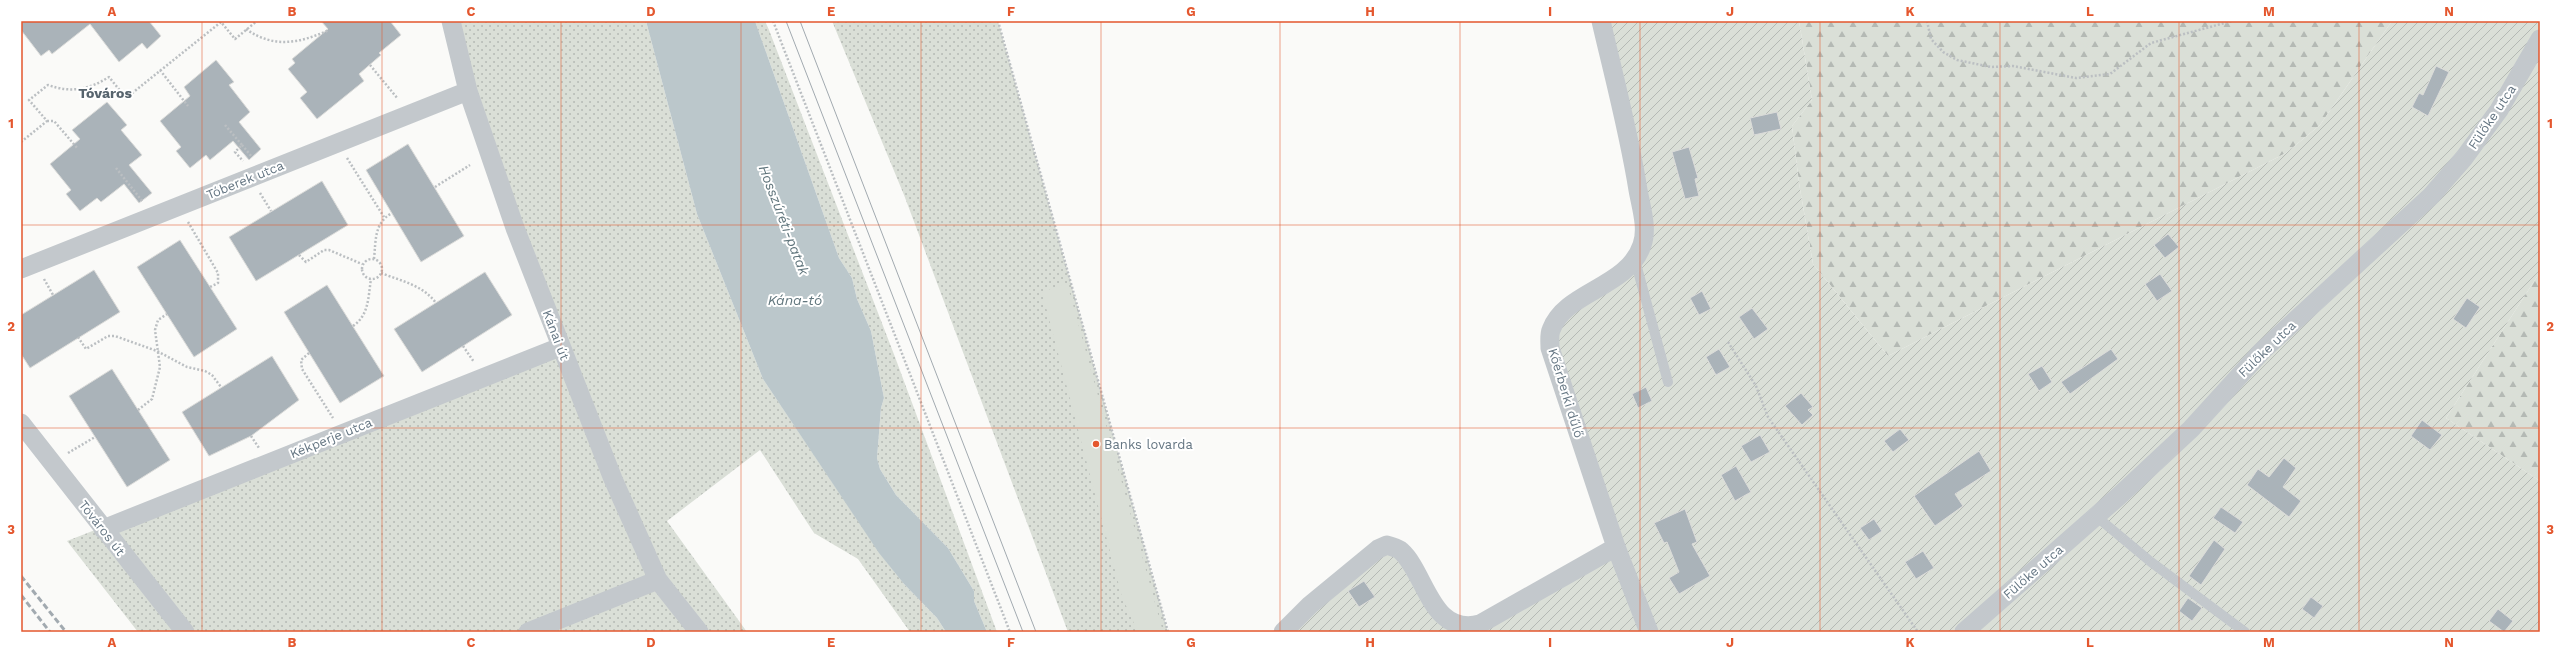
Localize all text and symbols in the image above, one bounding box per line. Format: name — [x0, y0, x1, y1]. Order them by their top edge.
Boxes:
text: A — [108, 4, 117, 19]
text: B — [288, 4, 297, 19]
text: C — [467, 4, 476, 19]
text: D — [646, 4, 656, 19]
text: E — [827, 4, 835, 19]
text: F — [1007, 4, 1015, 19]
text: G — [1186, 4, 1196, 19]
text: H — [1365, 4, 1375, 19]
text: I — [1548, 4, 1552, 19]
text: J — [1726, 4, 1734, 19]
text: K — [1905, 4, 1915, 19]
text: L — [2086, 4, 2094, 19]
text: M — [2263, 4, 2275, 19]
text: N — [2444, 4, 2454, 19]
street label: Fülőke utca — [2465, 81, 2519, 152]
district label: Tóváros — [78, 85, 132, 101]
text: 1 — [8, 116, 14, 131]
text: 1 — [2547, 116, 2553, 131]
street label: Tóberek utca — [204, 157, 286, 202]
water label: Hosszúréti-patak — [756, 163, 812, 278]
water label: Kána-tó — [768, 292, 822, 308]
street label: Kánai út — [540, 308, 573, 363]
street label: Fülőke utca — [2235, 317, 2299, 380]
text: 2 — [7, 319, 15, 334]
text: 2 — [2546, 319, 2554, 334]
street label: Kőérberki dűlő — [1545, 346, 1587, 440]
street label: Kékperje utca — [288, 414, 375, 461]
place label: Banks lovarda — [1104, 437, 1193, 452]
marker: Banks lovarda — [1091, 439, 1101, 449]
street label: Tóváros út — [76, 497, 129, 559]
text: 3 — [7, 522, 15, 537]
text: 3 — [2546, 522, 2554, 537]
street label: Fülőke utca — [2000, 542, 2066, 602]
text: A — [108, 635, 117, 650]
text: B — [288, 635, 297, 650]
text: C — [467, 635, 476, 650]
text: D — [646, 635, 656, 650]
text: E — [827, 635, 835, 650]
text: F — [1007, 635, 1015, 650]
text: G — [1186, 635, 1196, 650]
text: H — [1365, 635, 1375, 650]
text: I — [1548, 635, 1552, 650]
text: J — [1726, 635, 1734, 650]
text: K — [1905, 635, 1915, 650]
text: L — [2086, 635, 2094, 650]
text: M — [2263, 635, 2275, 650]
text: N — [2444, 635, 2454, 650]

